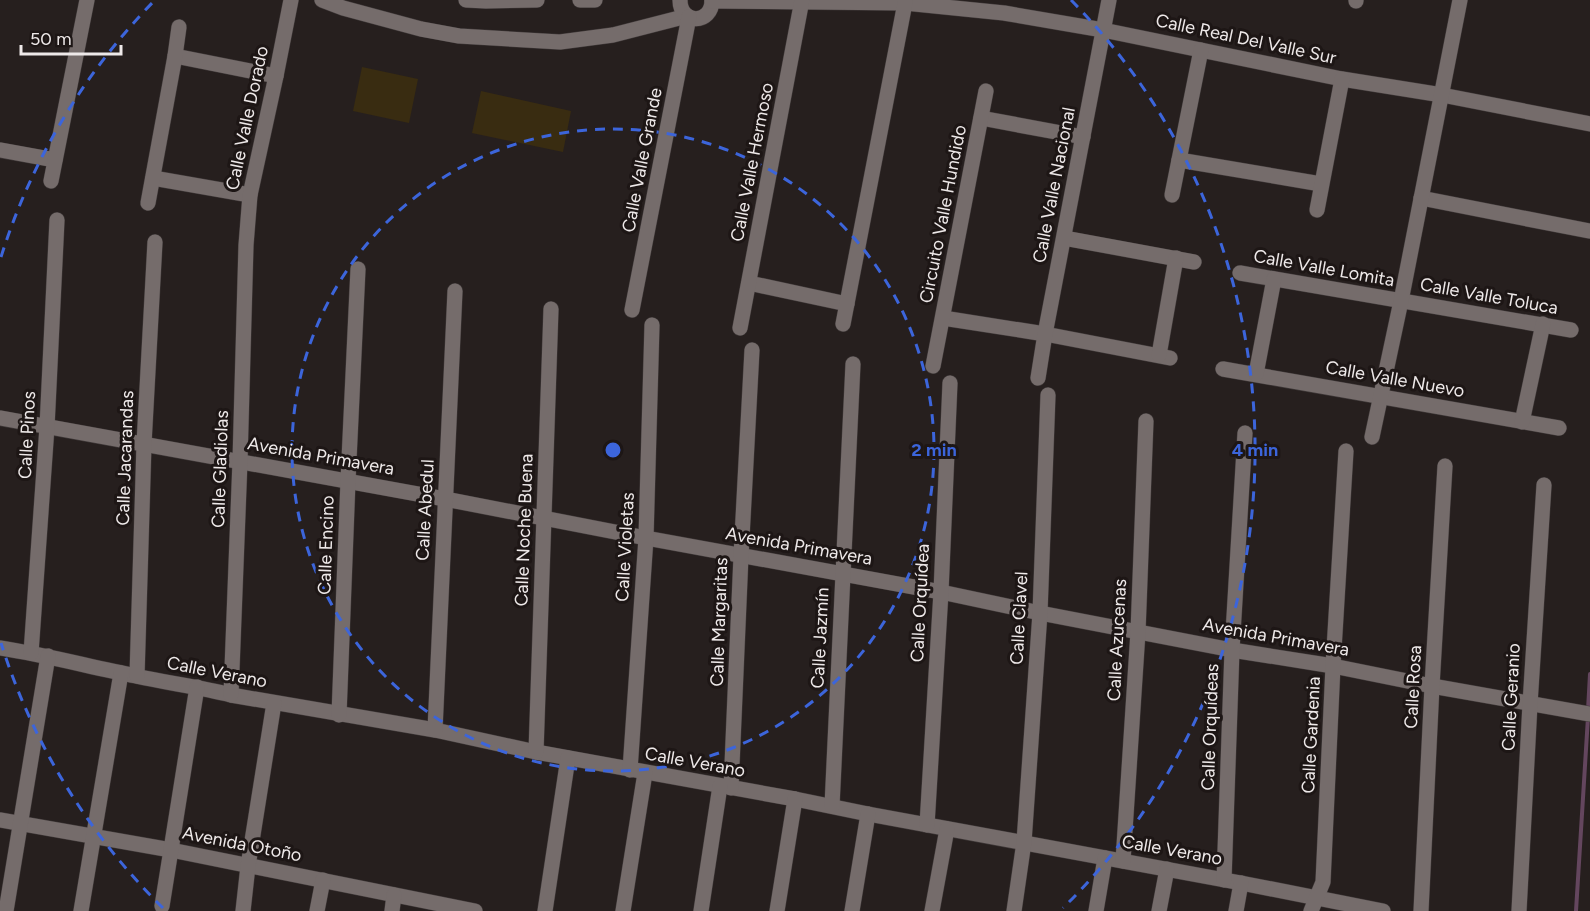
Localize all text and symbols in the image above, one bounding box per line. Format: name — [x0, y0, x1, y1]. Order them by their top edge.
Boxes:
street label: Calle Real Del Valle Sur — [1154, 9, 1338, 69]
scale bar — [21, 18, 122, 56]
text: 50 m — [30, 28, 72, 50]
street label: Calle Valle Dorado — [221, 44, 273, 192]
street label: Calle Valle Hermoso — [726, 81, 778, 243]
street label: Calle Valle Grande — [617, 86, 667, 234]
street label: Calle Valle Nacional — [1028, 105, 1080, 265]
street label: Circuito Valle Hundido — [915, 123, 971, 305]
street label: Calle Valle Lomita — [1252, 245, 1396, 291]
street label: Calle Valle Toluca — [1418, 273, 1560, 319]
street label: Calle Valle Nuevo — [1324, 356, 1466, 402]
street label: Calle Jacarandas — [112, 390, 138, 526]
street label: Calle Pinos — [14, 391, 40, 479]
street label: Calle Gladiolas — [207, 410, 233, 528]
street label: Avenida Primavera — [246, 432, 396, 480]
text: 2 min — [911, 439, 957, 461]
text: 4 min — [1232, 439, 1278, 461]
centre of rings — [603, 440, 623, 460]
street label: Calle Noche Buena — [510, 453, 538, 607]
street label: Calle Abedul — [411, 459, 439, 561]
street label: Calle Violetas — [611, 492, 639, 602]
street label: Calle Encino — [313, 495, 339, 595]
street label: Avenida Primavera — [724, 522, 874, 570]
street label: Calle Orquídea — [906, 543, 934, 663]
street label: Calle Margaritas — [706, 557, 732, 687]
street label: Calle Clavel — [1006, 571, 1032, 665]
street label: Calle Azucenas — [1103, 578, 1131, 702]
street label: Calle Jazmín — [806, 587, 834, 689]
street label: Avenida Primavera — [1201, 613, 1351, 661]
street label: Calle Geranio — [1497, 643, 1525, 751]
street label: Calle Rosa — [1400, 645, 1426, 729]
street label: Calle Verano — [165, 652, 269, 692]
street label: Calle Orquídeas — [1197, 663, 1223, 791]
street label: Calle Gardenia — [1297, 676, 1325, 794]
street label: Calle Verano — [643, 742, 747, 782]
street label: Avenida Otoño — [181, 822, 303, 866]
street label: Calle Verano — [1120, 830, 1224, 870]

